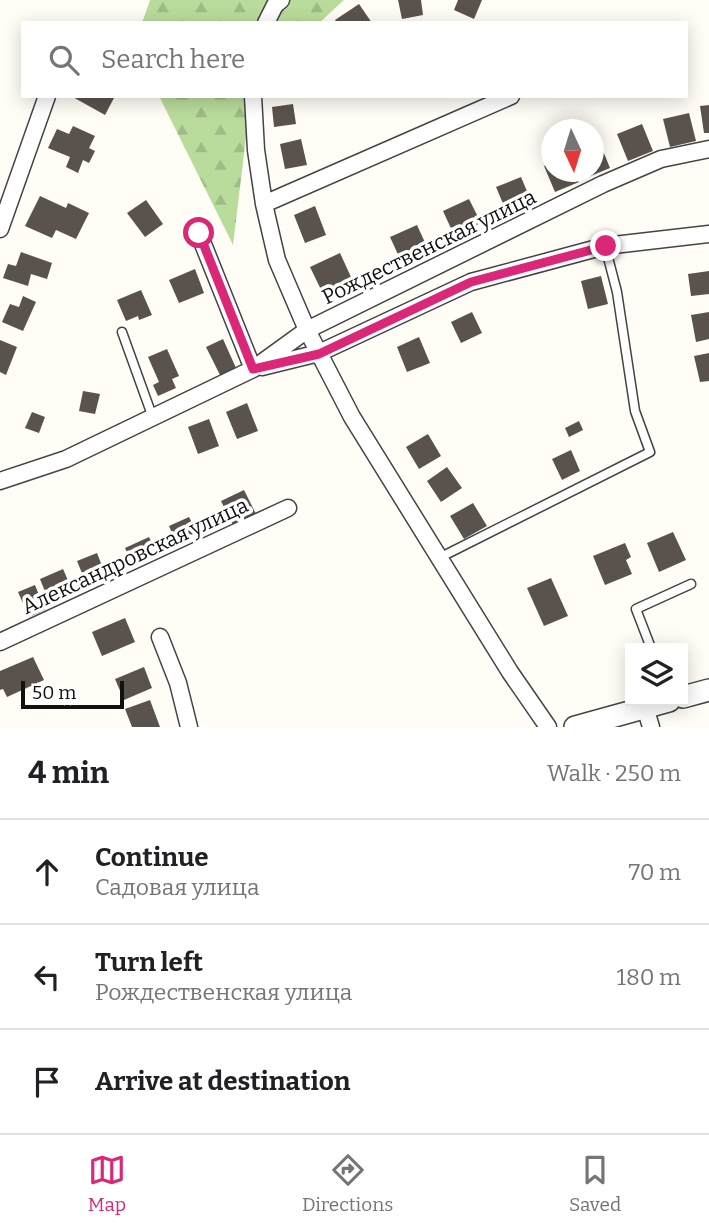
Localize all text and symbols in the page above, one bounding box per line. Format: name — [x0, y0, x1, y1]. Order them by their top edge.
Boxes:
search box — [21, 21, 688, 98]
icon: search — [45, 41, 83, 79]
text: Search here — [101, 44, 245, 75]
north arrow — [541, 119, 604, 182]
street label: Рождественская улица — [318, 184, 541, 310]
route start — [183, 217, 214, 248]
route end — [590, 230, 621, 261]
street label: Александровская улица — [18, 492, 253, 620]
map controls — [625, 643, 688, 706]
button: layers — [625, 643, 688, 706]
scale bar — [21, 678, 124, 710]
text: 50 m — [32, 681, 76, 704]
text: 4 min — [28, 755, 109, 791]
text: Walk · 250 m — [547, 759, 681, 787]
text: Continue — [95, 842, 209, 873]
icon: ahead — [28, 853, 66, 891]
text: 70 m — [629, 858, 681, 886]
text: Садовая улица — [95, 873, 260, 901]
text: Turn left — [95, 947, 203, 978]
icon: left — [28, 958, 66, 996]
text: 180 m — [617, 963, 681, 991]
text: Рождественская улица — [95, 978, 352, 1006]
icon: arrive — [28, 1063, 66, 1101]
text: Arrive at destination — [95, 1066, 350, 1097]
tab: Map — [88, 1151, 126, 1216]
tab: Directions — [302, 1151, 393, 1216]
tab: Saved — [569, 1151, 621, 1216]

